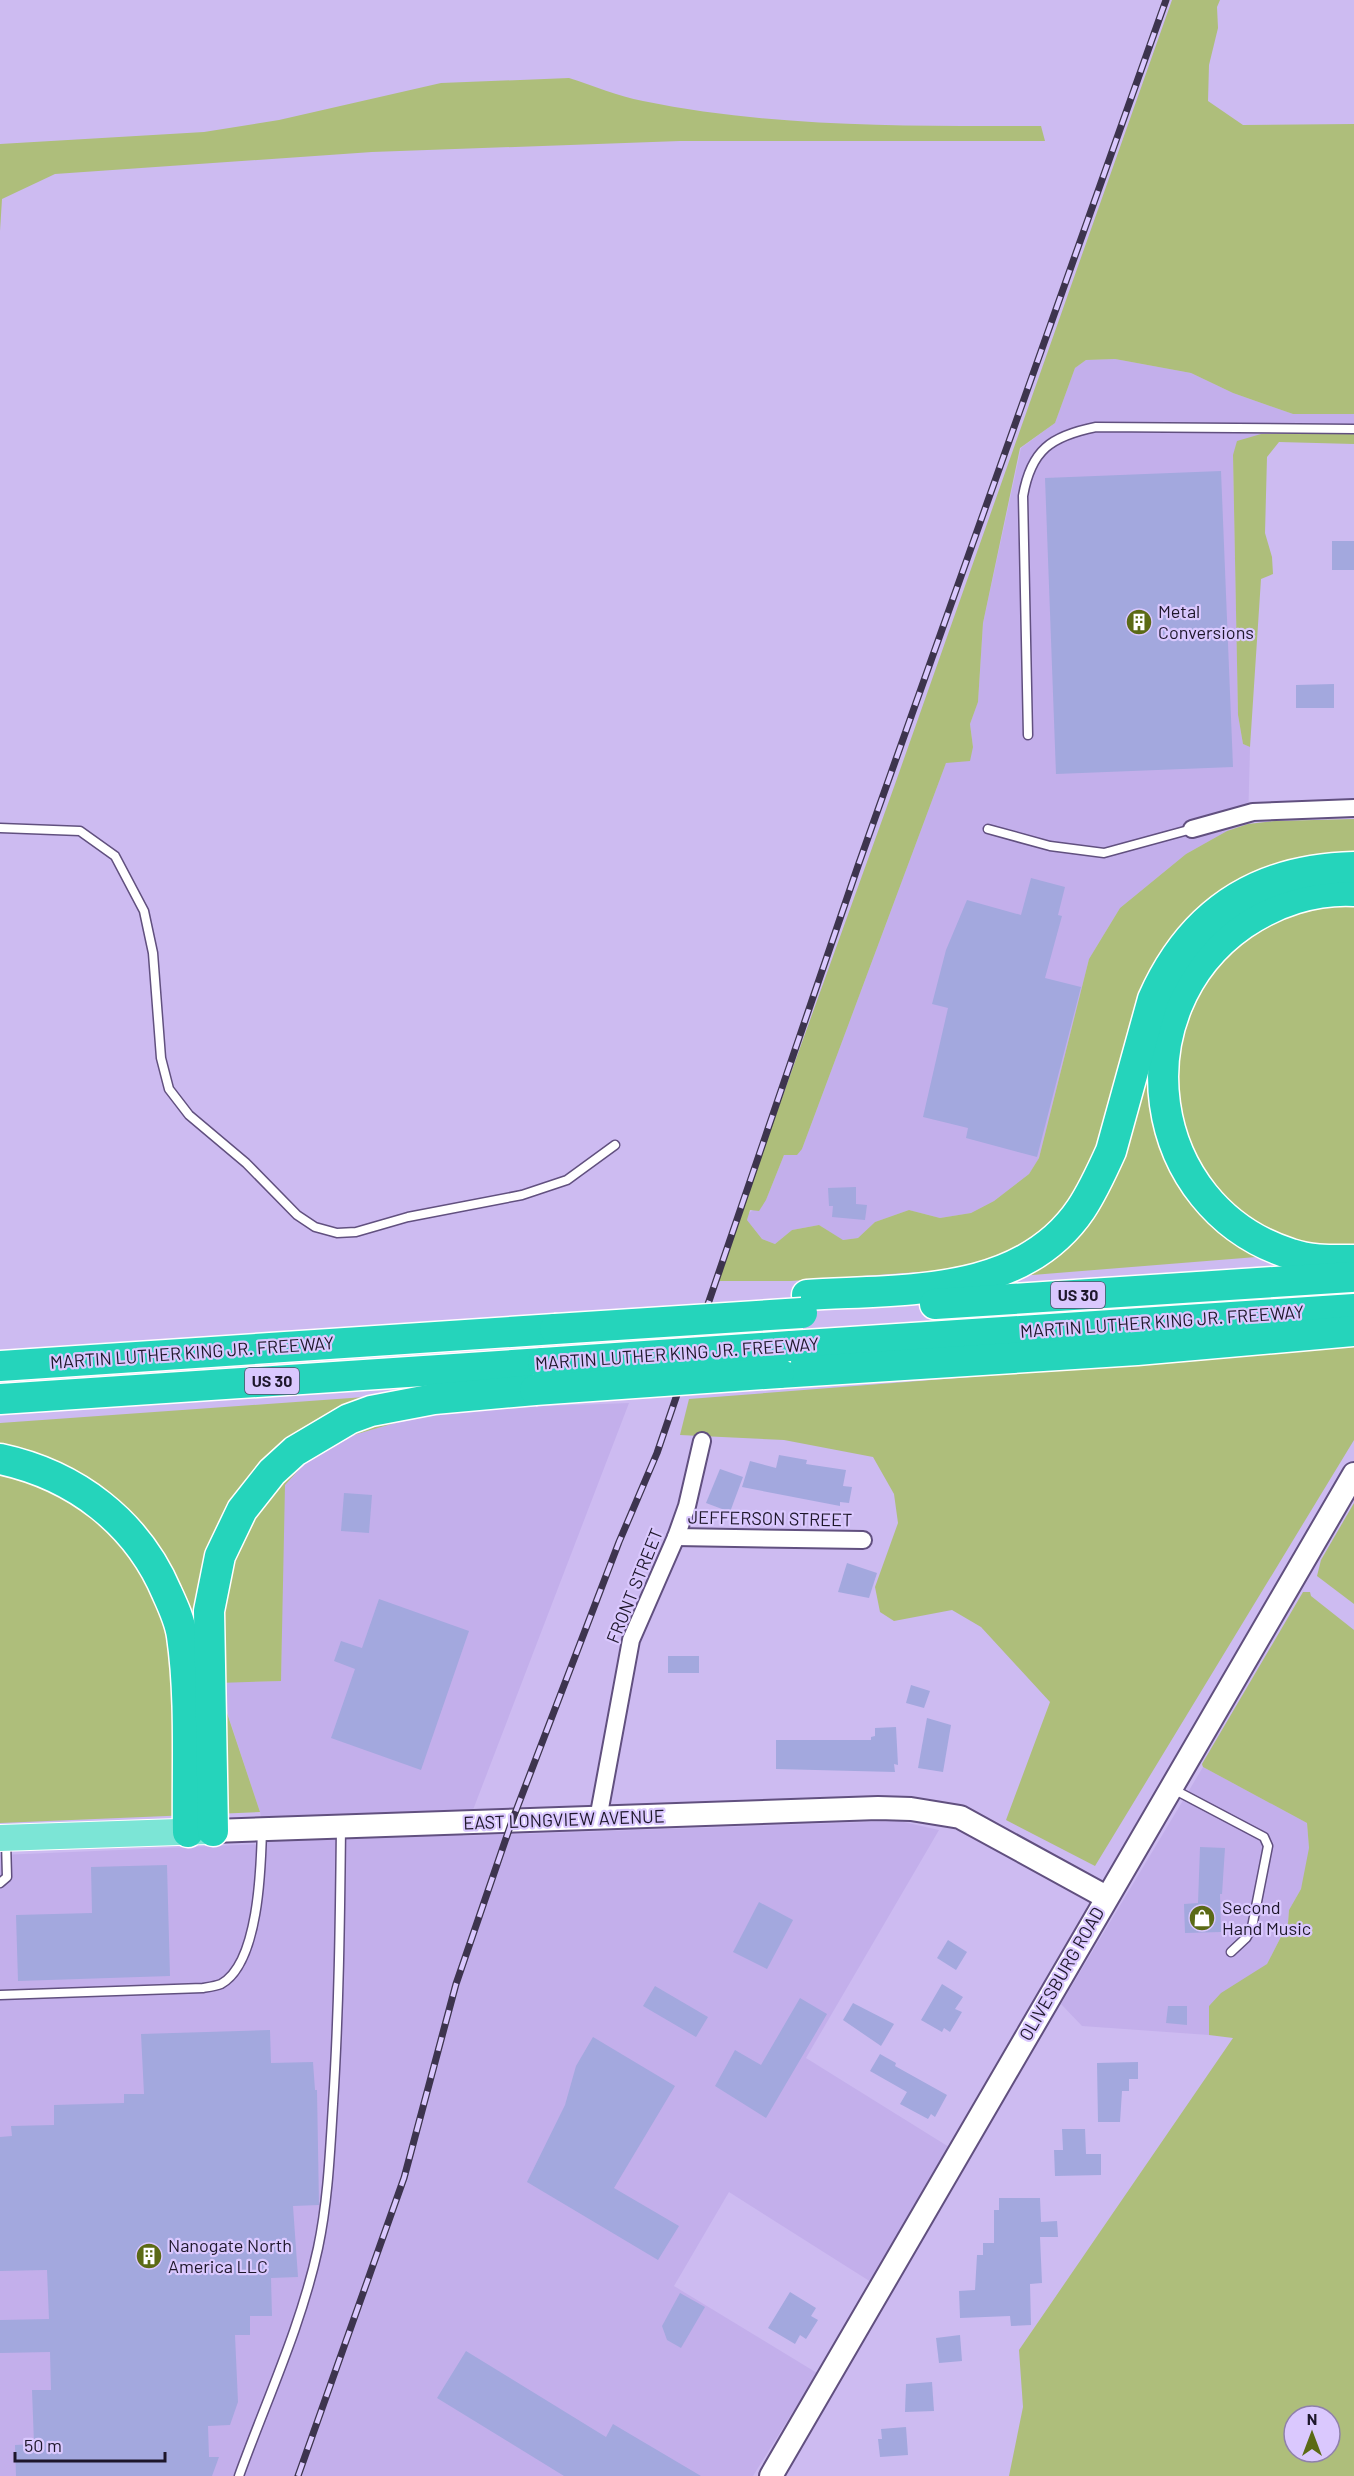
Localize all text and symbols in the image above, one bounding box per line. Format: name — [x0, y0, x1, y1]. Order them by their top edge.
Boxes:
place label: Metal Conversions — [1158, 600, 1254, 643]
building icon: Metal Conversions — [1124, 607, 1154, 637]
road number: US 30 — [1051, 1282, 1105, 1308]
street label: MARTIN LUTHER KING JR. FREEWAY — [1019, 1300, 1305, 1342]
street label: MARTIN LUTHER KING JR. FREEWAY — [49, 1331, 335, 1373]
street label: MARTIN LUTHER KING JR. FREEWAY — [534, 1332, 820, 1374]
road number: US 30 — [245, 1368, 299, 1394]
street label: JEFFERSON STREET — [688, 1506, 852, 1530]
street label: FRONT STREET — [601, 1525, 667, 1646]
street label: EAST LONGVIEW AVENUE — [463, 1804, 665, 1834]
place label: Second Hand Music — [1222, 1896, 1311, 1939]
street label: OLIVESBURG ROAD — [1014, 1903, 1108, 2044]
shop icon: Second Hand Music — [1187, 1903, 1217, 1933]
place label: Nanogate North America LLC — [168, 2234, 292, 2277]
building icon: Nanogate North America LLC — [134, 2241, 164, 2271]
north arrow — [1282, 2404, 1342, 2464]
text: N — [1307, 2409, 1317, 2428]
scale bar — [15, 2425, 165, 2463]
text: 50 m — [24, 2434, 62, 2456]

